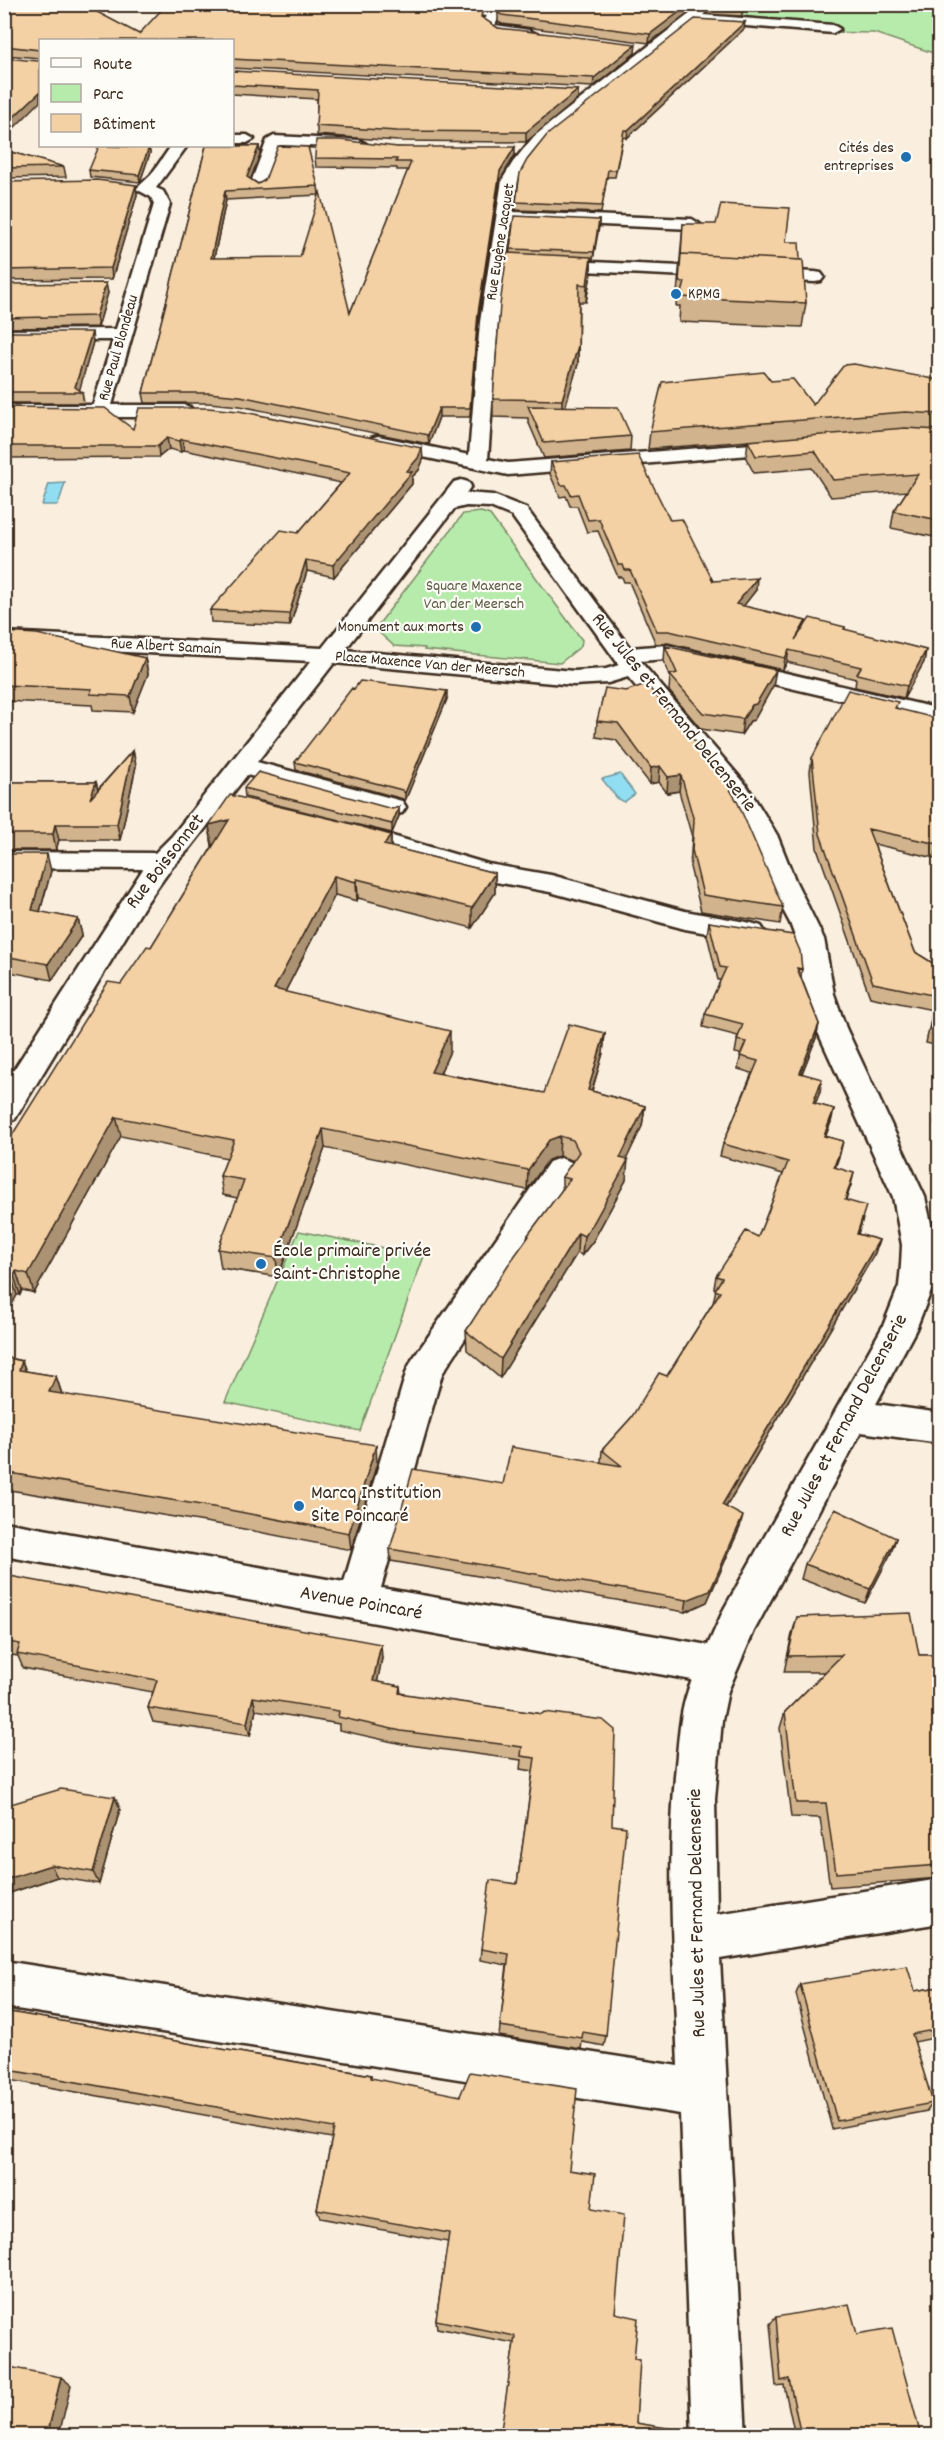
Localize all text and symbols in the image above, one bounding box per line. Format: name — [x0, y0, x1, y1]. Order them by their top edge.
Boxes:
legend — [39, 39, 234, 147]
text: Route — [93, 53, 132, 78]
text: Parc — [93, 83, 124, 108]
text: Bâtiment — [93, 113, 156, 138]
place label: Cités des entreprises — [824, 137, 894, 178]
marker: Cités des entreprises — [899, 150, 913, 164]
street label: Rue Eugène Jacquet — [480, 182, 522, 302]
place label: KPMG — [688, 283, 720, 306]
marker: KPMG — [669, 287, 683, 301]
street label: Rue Paul Blondeau — [93, 292, 145, 404]
park label: Square Maxence Van der Meersch — [424, 575, 524, 616]
street label: Rue Jules et Fernand Delcenserie — [584, 607, 762, 819]
place label: Monument aux morts — [338, 616, 464, 639]
marker: Monument aux morts — [469, 620, 483, 634]
street label: Rue Albert Samain — [110, 633, 222, 661]
street label: Place Maxence Van der Meersch — [334, 645, 526, 685]
street label: Rue Boissonnet — [120, 808, 212, 916]
place label: École primaire privée Saint-Christophe — [273, 1238, 431, 1289]
marker: École primaire privée Saint-Christophe — [254, 1257, 268, 1271]
street label: Rue Jules et Fernand Delcenserie — [774, 1309, 916, 1542]
place label: Marcq Institution Site Poincaré — [311, 1480, 441, 1531]
marker: Marcq Institution Site Poincaré — [292, 1499, 306, 1513]
street label: Avenue Poincaré — [298, 1579, 424, 1629]
street label: Rue Jules et Fernand Delcenserie — [682, 1788, 714, 2038]

